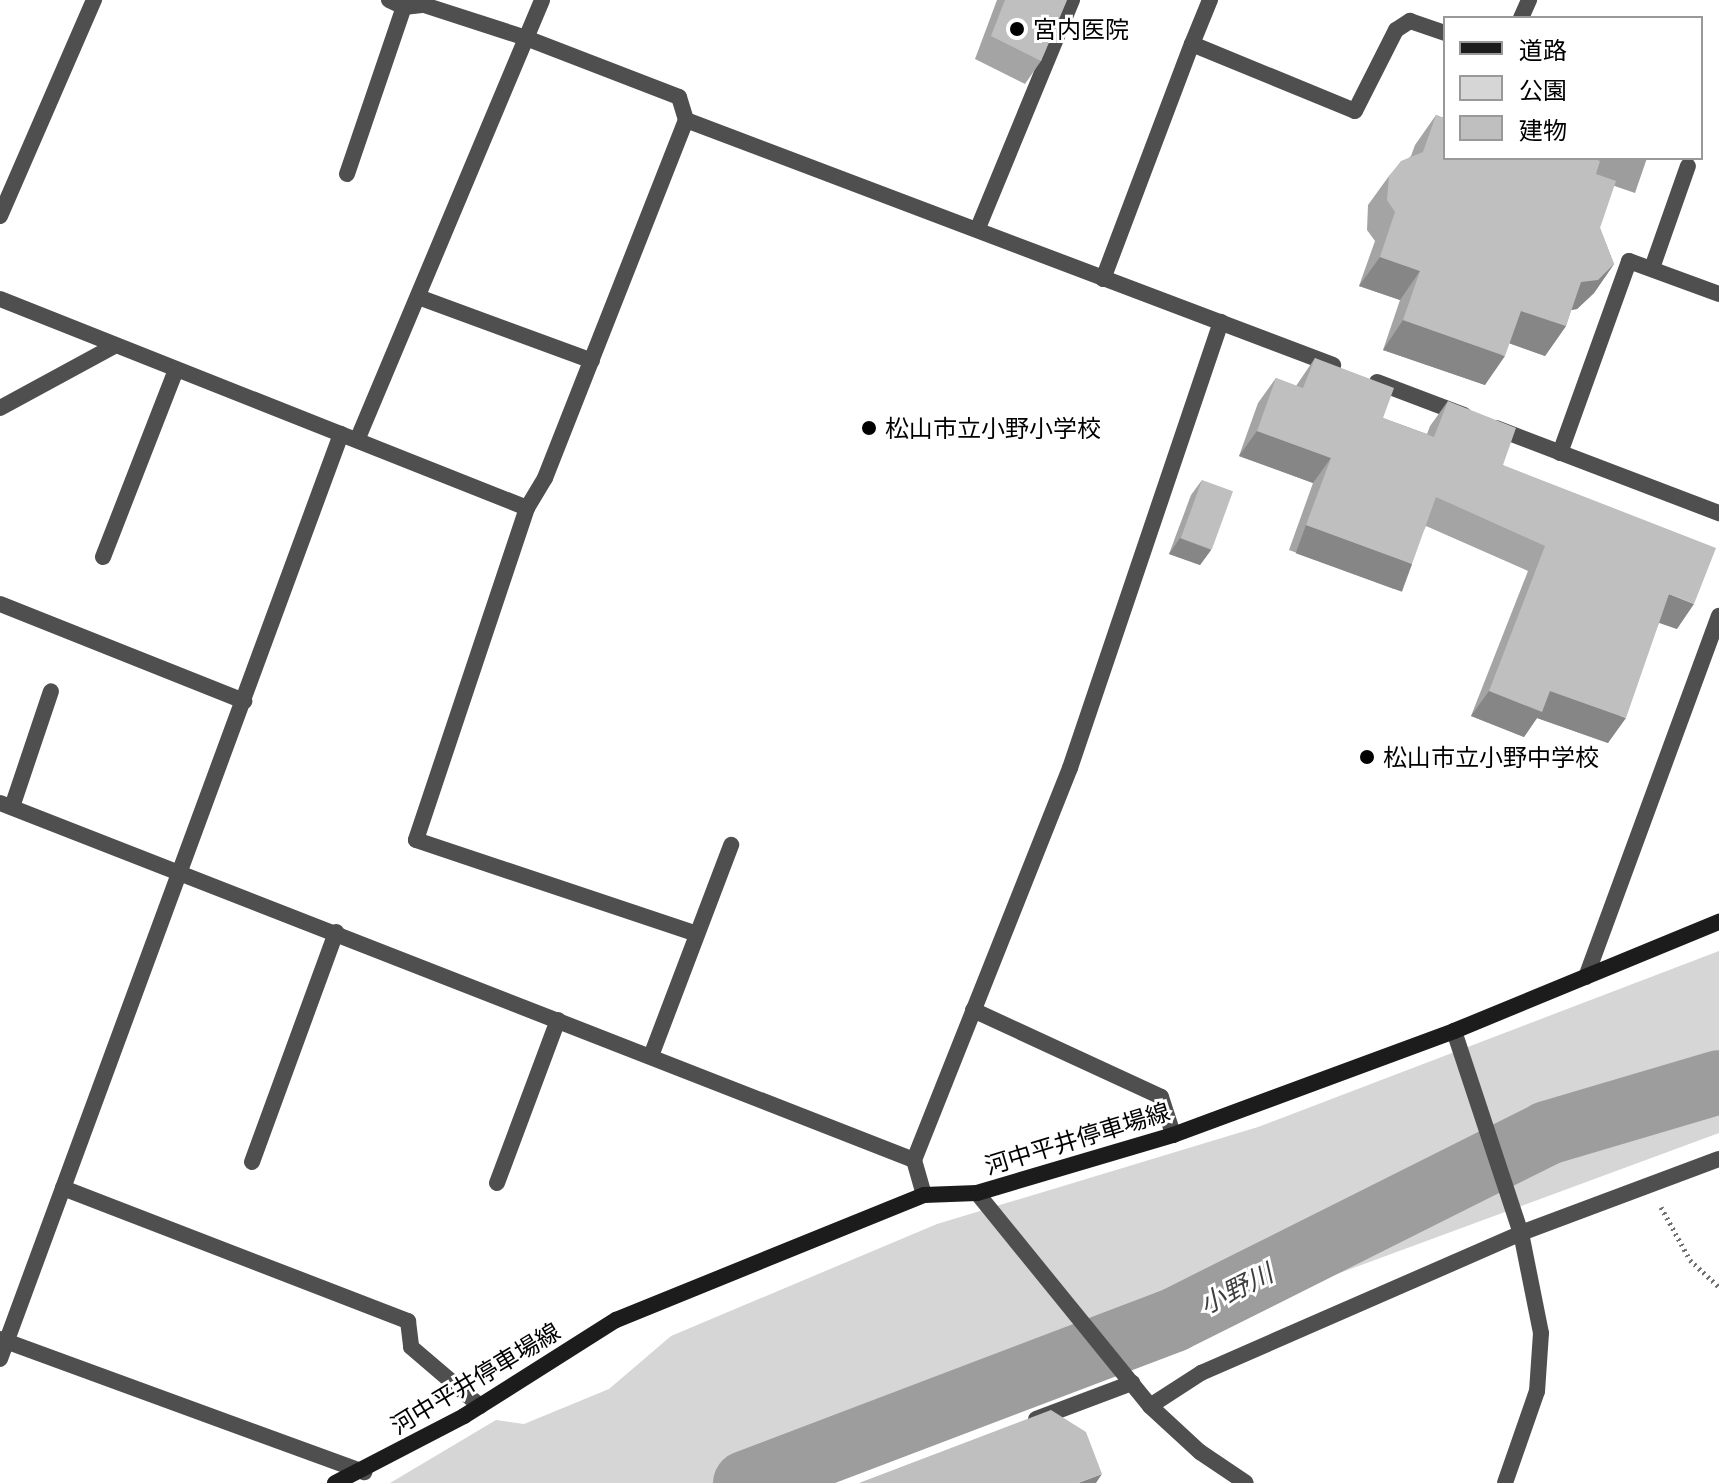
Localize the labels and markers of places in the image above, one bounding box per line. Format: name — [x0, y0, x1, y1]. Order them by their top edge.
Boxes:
place label: 宮内医院 — [1033, 15, 1129, 43]
marker: 宮内医院 — [1008, 20, 1026, 38]
place label: 松山市立小野小学校 — [885, 414, 1101, 442]
marker: 松山市立小野小学校 — [860, 419, 878, 437]
place label: 松山市立小野中学校 — [1383, 743, 1599, 771]
marker: 松山市立小野中学校 — [1358, 748, 1376, 766]

